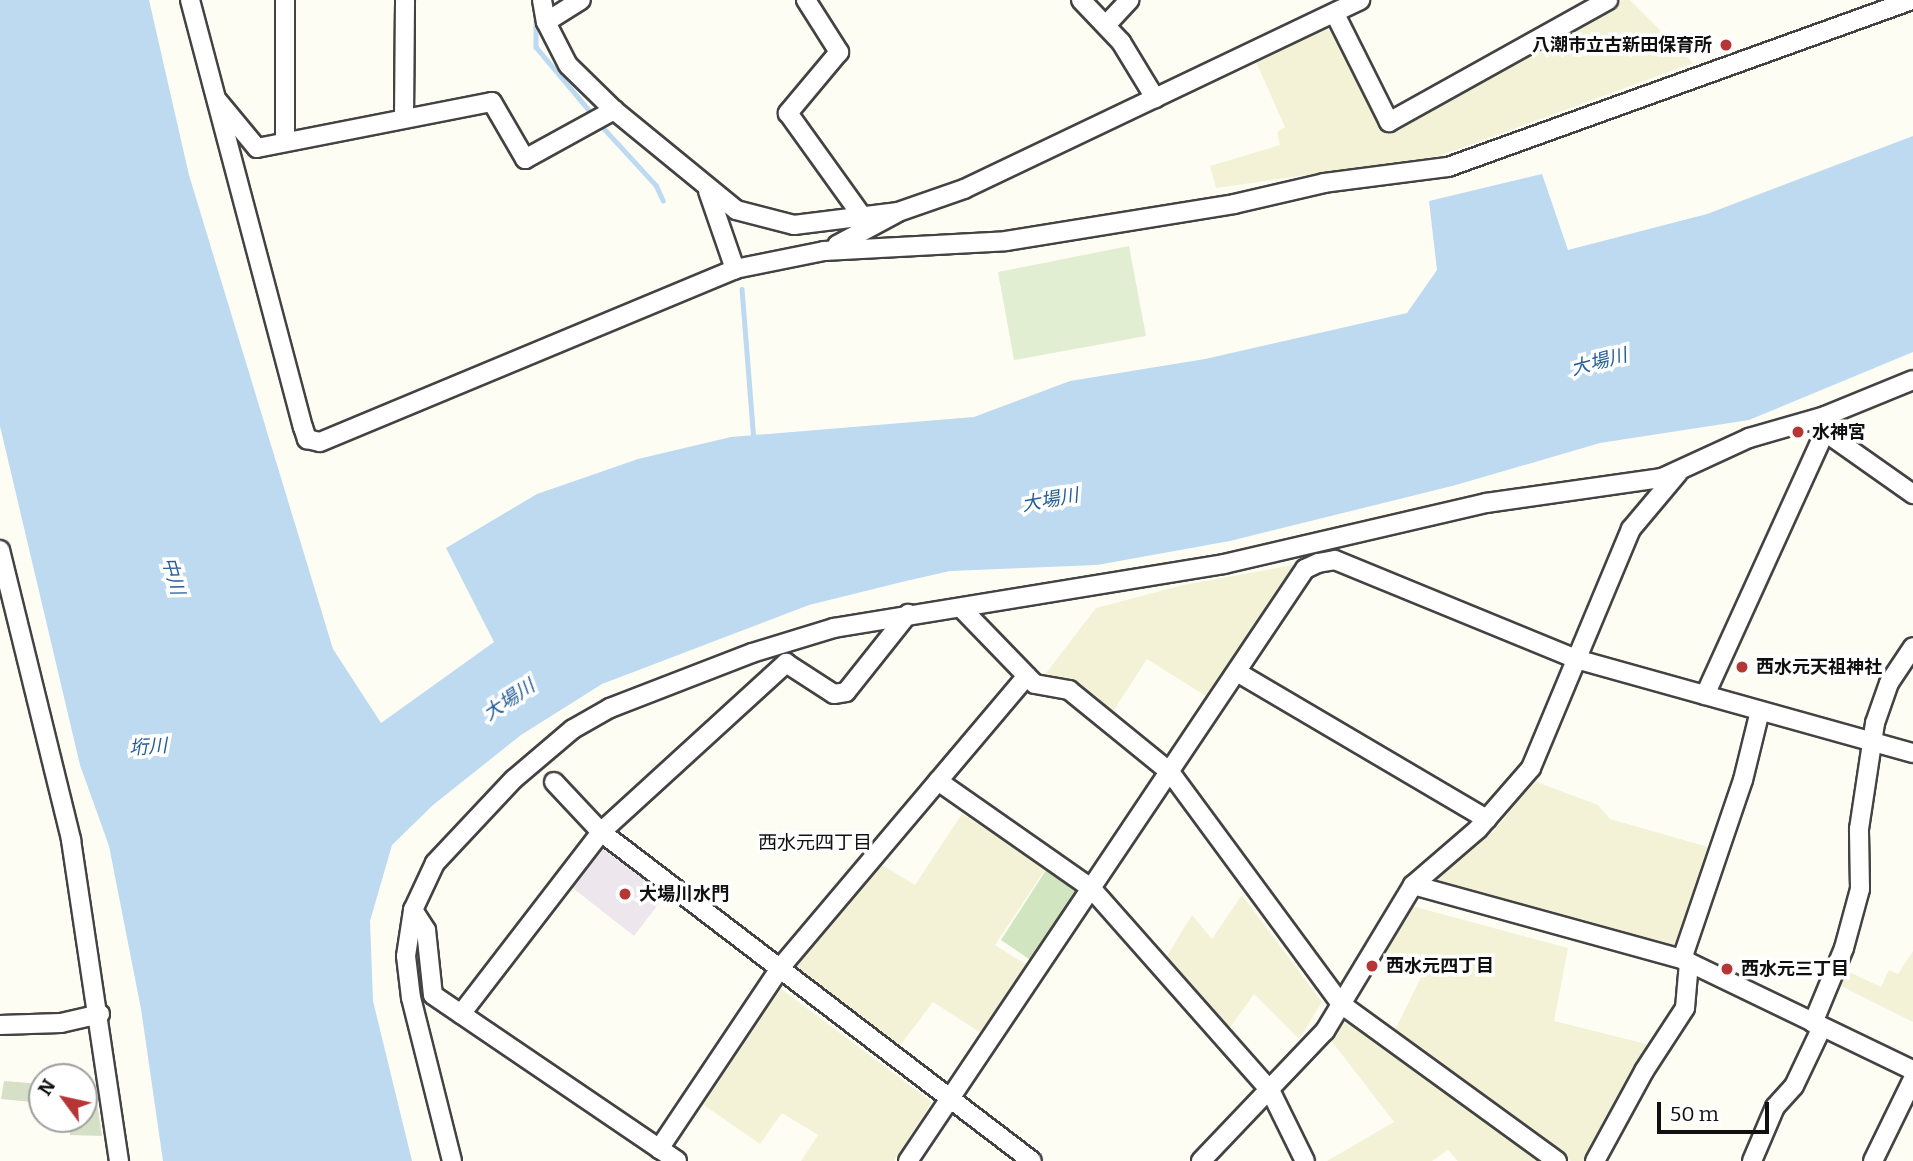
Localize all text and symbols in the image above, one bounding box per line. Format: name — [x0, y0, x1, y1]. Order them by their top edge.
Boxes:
place label: 八潮市立古新田保育所 — [1532, 34, 1712, 56]
marker: 八潮市立古新田保育所 — [1718, 37, 1734, 53]
water label: 大場川 — [1569, 344, 1629, 380]
place label: 水神宮 — [1812, 421, 1866, 443]
marker: 水神宮 — [1790, 424, 1806, 440]
water label: 大場川 — [1020, 484, 1080, 516]
water label: 中川 — [157, 555, 189, 597]
place label: 西水元天祖神社 — [1756, 656, 1882, 678]
marker: 西水元天祖神社 — [1734, 659, 1750, 675]
water label: 大場川 — [479, 675, 539, 725]
water label: 垳川 — [128, 734, 168, 760]
district label: 西水元四丁目 — [758, 832, 872, 854]
place label: 大場川水門 — [639, 883, 729, 905]
marker: 大場川水門 — [617, 886, 633, 902]
place label: 西水元四丁目 — [1386, 955, 1494, 977]
marker: 西水元四丁目 — [1364, 958, 1380, 974]
place label: 西水元三丁目 — [1741, 958, 1849, 980]
marker: 西水元三丁目 — [1719, 961, 1735, 977]
north arrow — [28, 1063, 98, 1133]
text: N — [33, 1075, 60, 1100]
scale bar — [1661, 1088, 1773, 1132]
text: 50 m — [1670, 1101, 1719, 1127]

